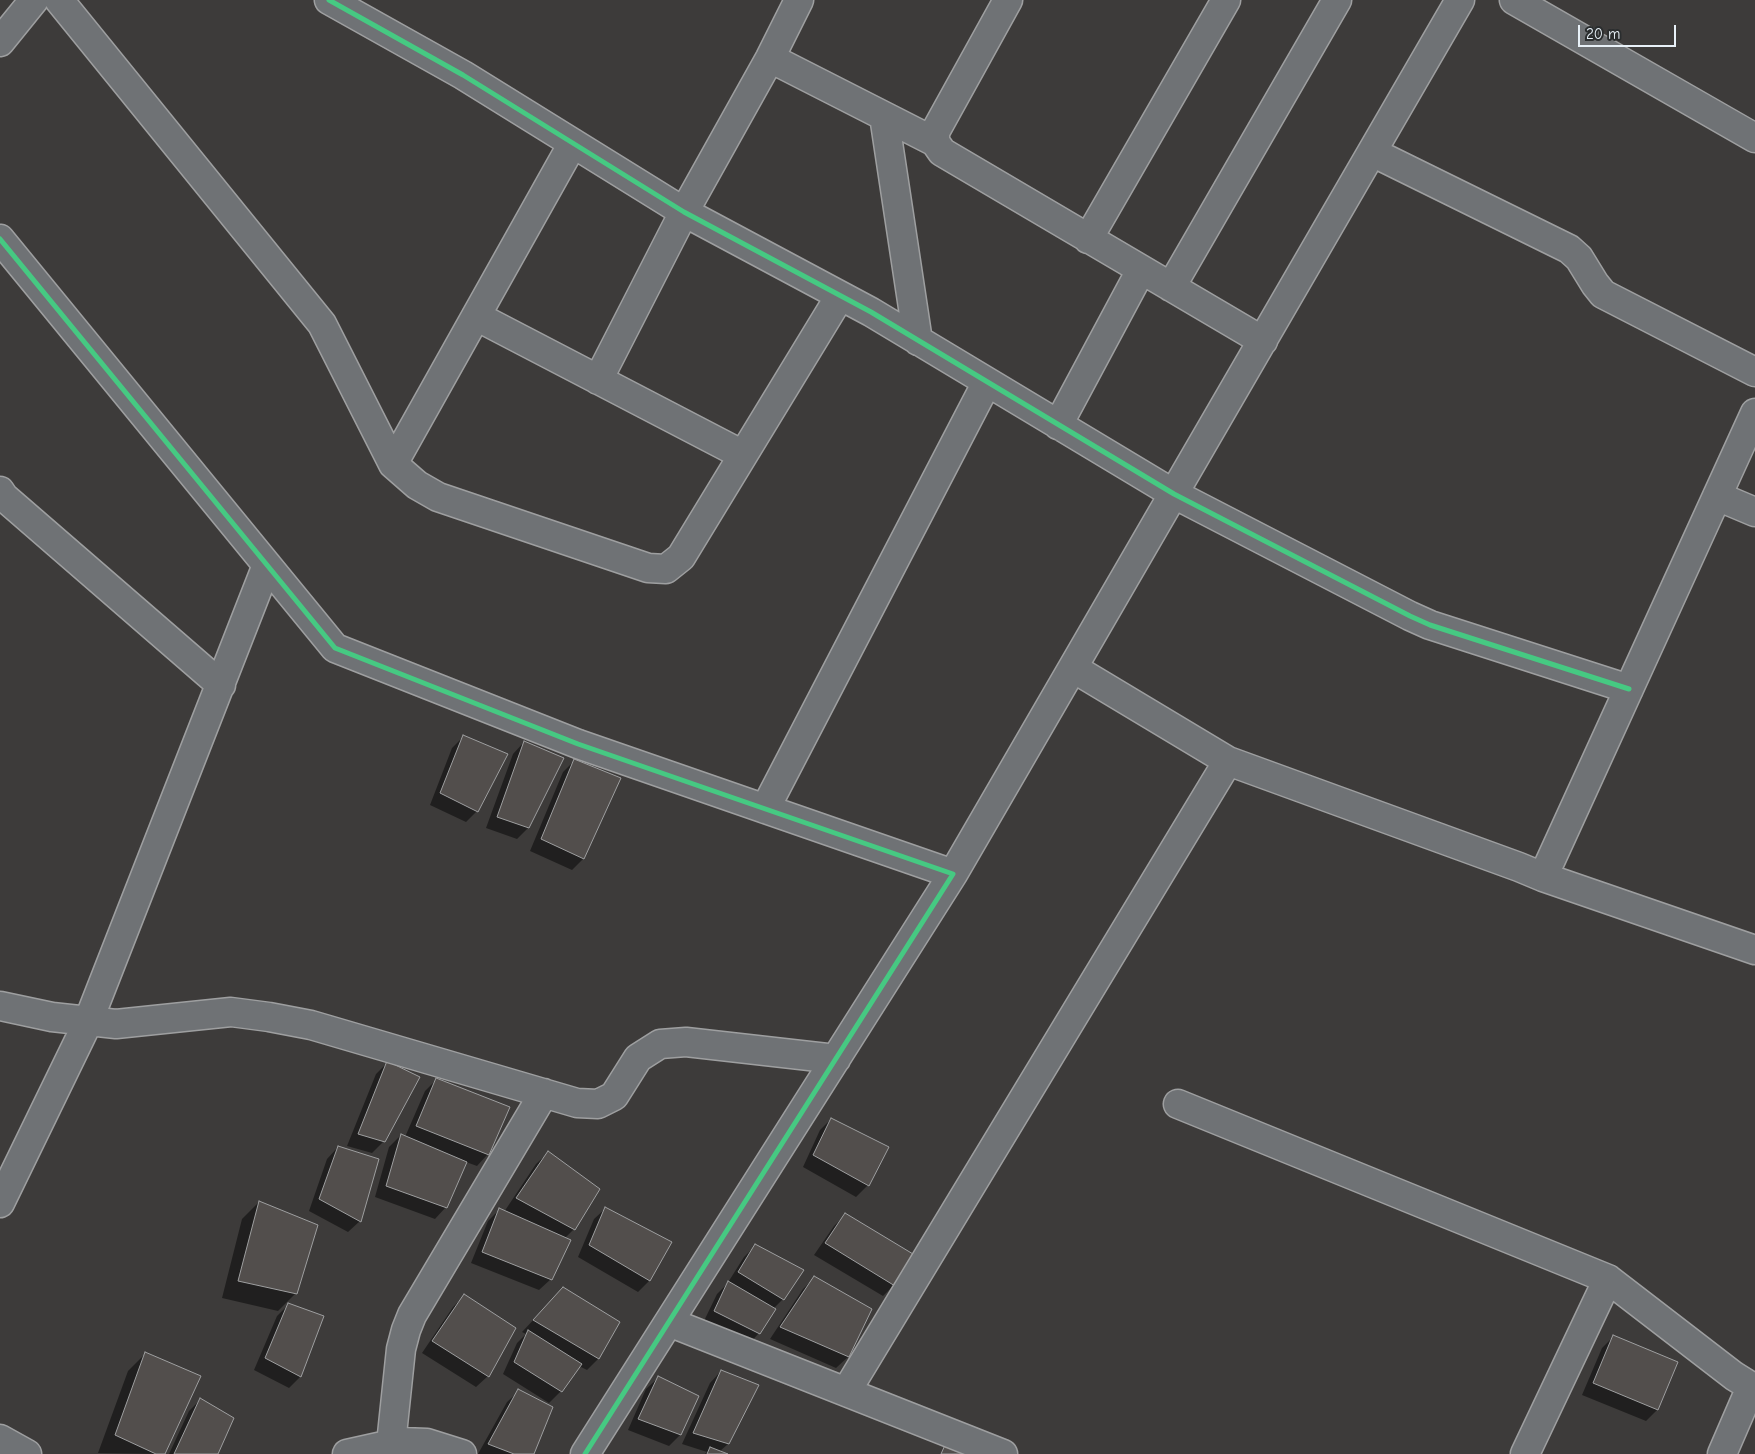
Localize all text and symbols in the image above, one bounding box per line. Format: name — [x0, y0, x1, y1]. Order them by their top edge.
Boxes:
scale bar — [1580, 15, 1678, 47]
text: 20 m — [1586, 25, 1620, 43]

